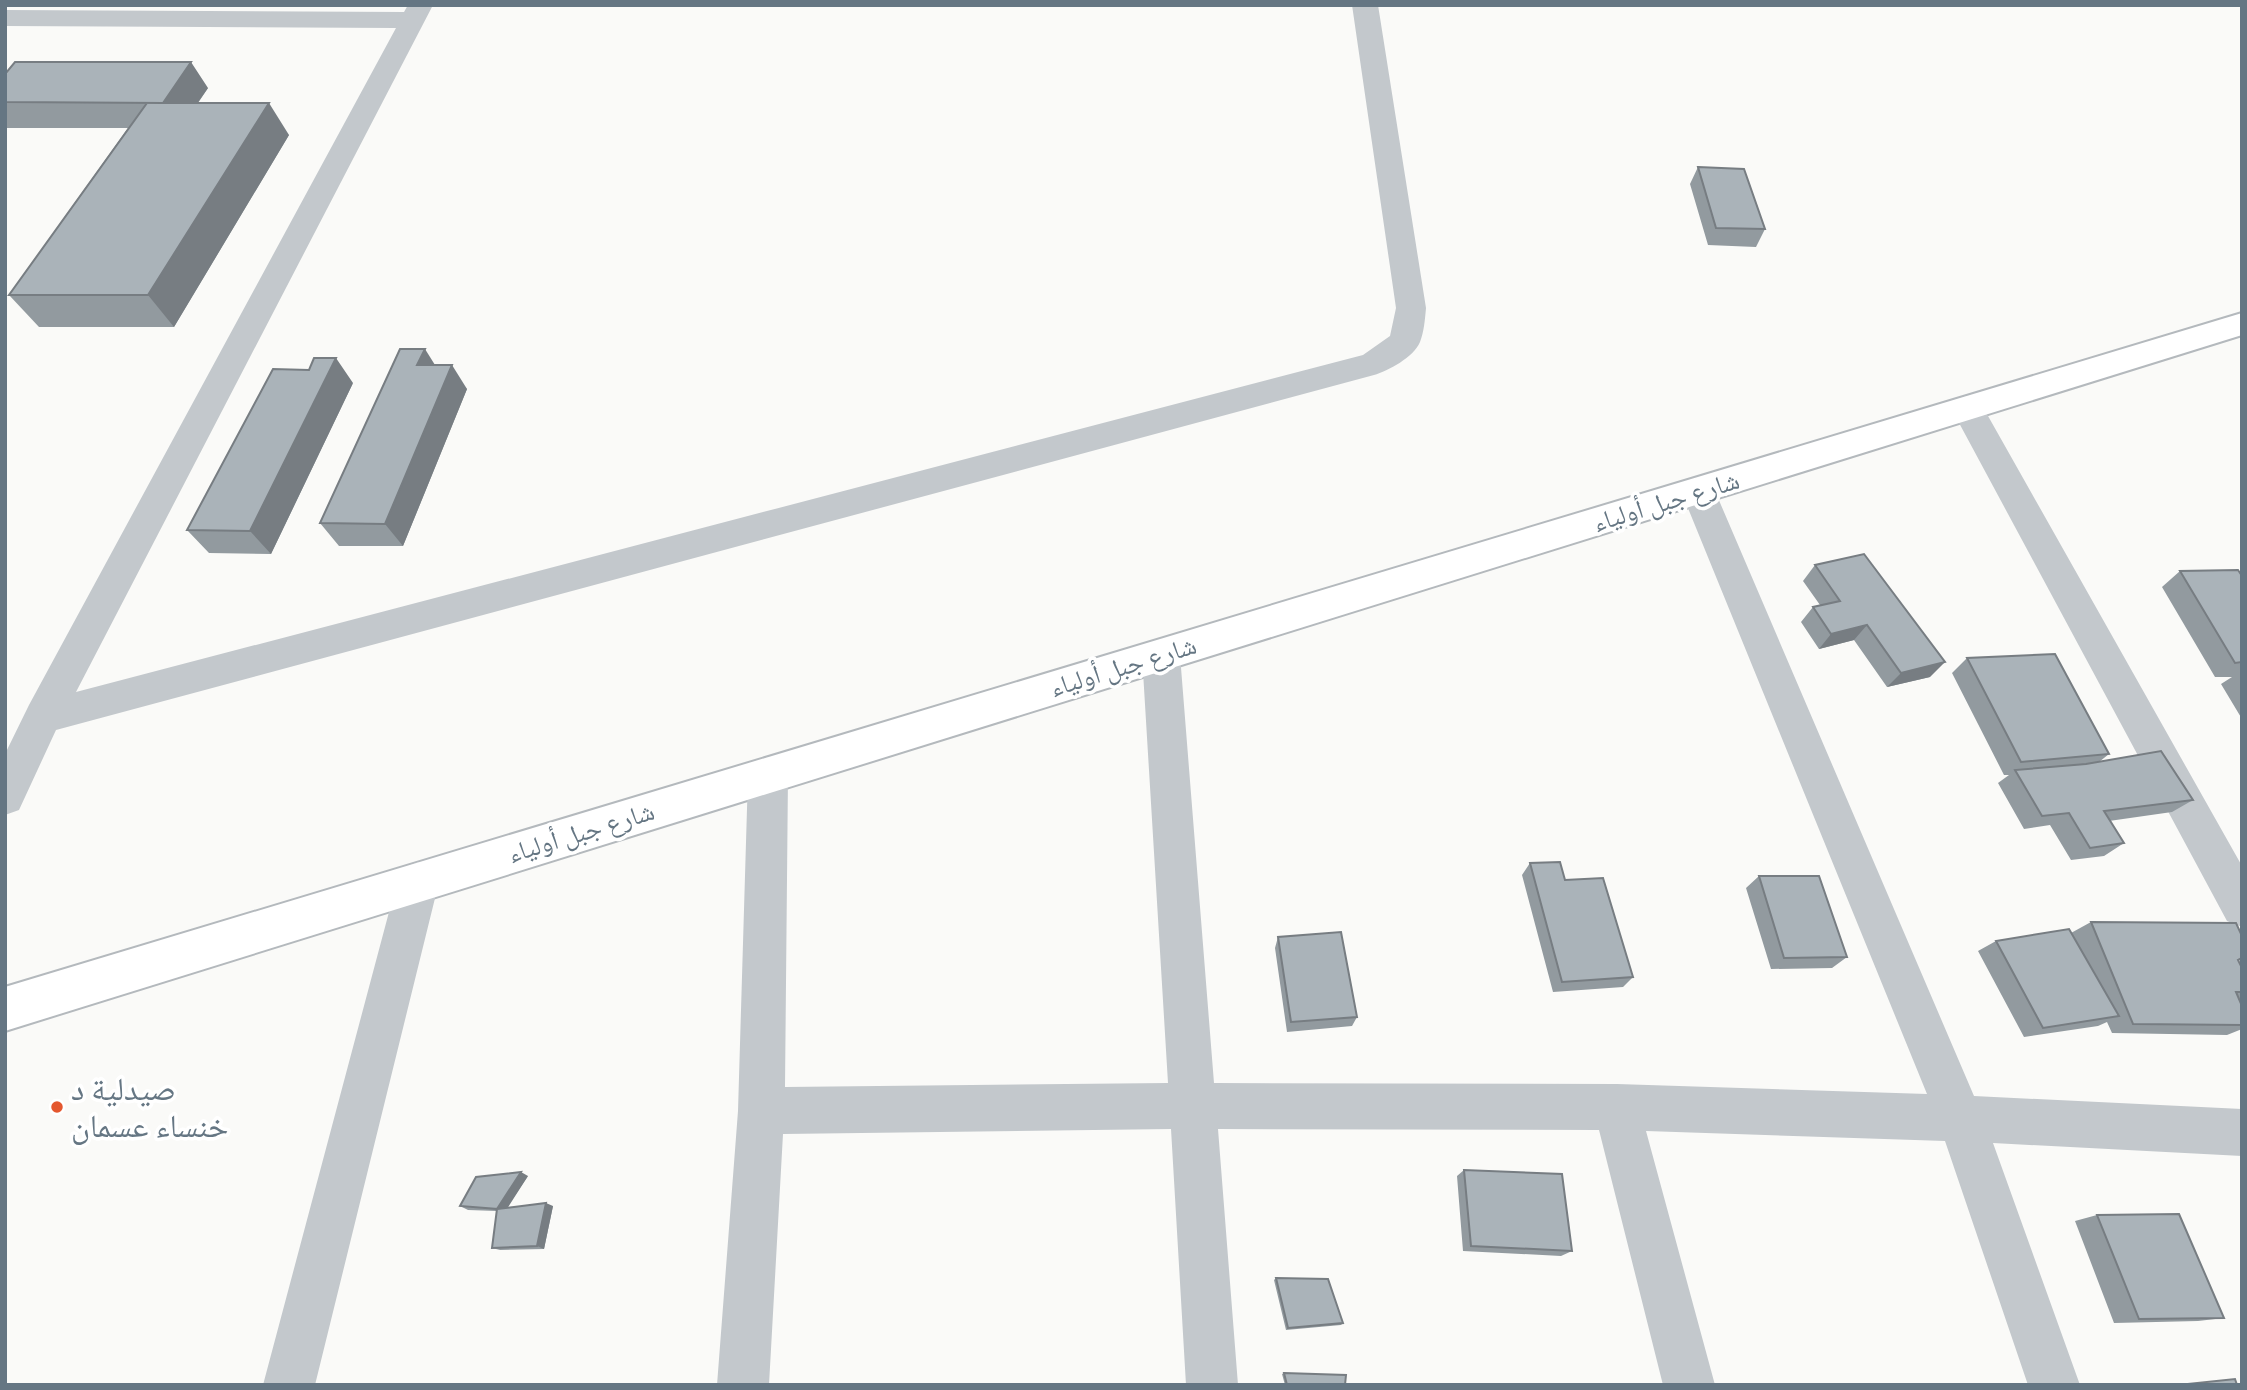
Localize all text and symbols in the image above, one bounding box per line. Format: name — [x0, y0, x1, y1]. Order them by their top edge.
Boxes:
street label: شارع جبل أولياء — [1588, 460, 1744, 541]
street label: شارع جبل أولياء — [1045, 625, 1201, 706]
street label: شارع جبل أولياء — [503, 791, 659, 872]
place label: صيدلية د خنساء عسمان — [71, 1064, 228, 1149]
marker: صيدلية د خنساء عسمان — [49, 1099, 65, 1115]

